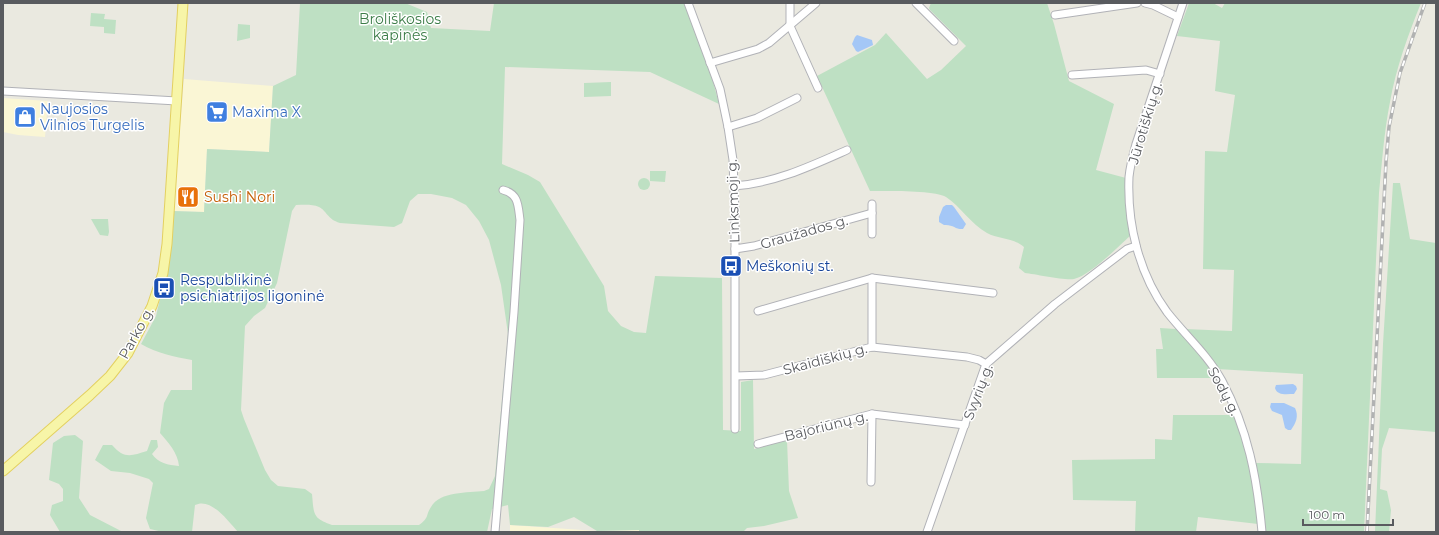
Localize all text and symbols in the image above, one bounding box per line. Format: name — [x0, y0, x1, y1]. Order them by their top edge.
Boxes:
park label: Broliškosios kapinės — [359, 10, 441, 44]
street label: Jūrotiškių g. — [1124, 80, 1166, 167]
supermarket icon: Maxima X — [204, 99, 230, 125]
place label: Naujosios Vilnios Turgelis — [40, 100, 145, 134]
place label: Maxima X — [232, 103, 301, 121]
shop icon: Naujosios Vilnios Turgelis — [12, 104, 38, 130]
street label: Linksmoji g. — [723, 159, 743, 243]
restaurant icon: Sushi Nori — [175, 184, 201, 210]
place label: Sushi Nori — [204, 188, 275, 206]
street label: Graužados g. — [758, 211, 850, 253]
bus stop icon: Meškonių st. — [718, 253, 744, 279]
place label: Meškonių st. — [746, 257, 833, 275]
place label: Respublikinė psichiatrijos ligoninė — [180, 271, 324, 305]
bus stop icon: Respublikinė psichiatrijos ligoninė — [151, 275, 177, 301]
street label: Parko g. — [114, 304, 158, 362]
street label: Skaidiškių g. — [781, 339, 869, 379]
street label: Svyrių g. — [959, 361, 997, 423]
street label: Sodų g. — [1204, 364, 1244, 418]
street label: Bajoriūnų g. — [782, 407, 870, 445]
scale bar — [1303, 501, 1393, 527]
text: 100 m — [1309, 507, 1345, 522]

